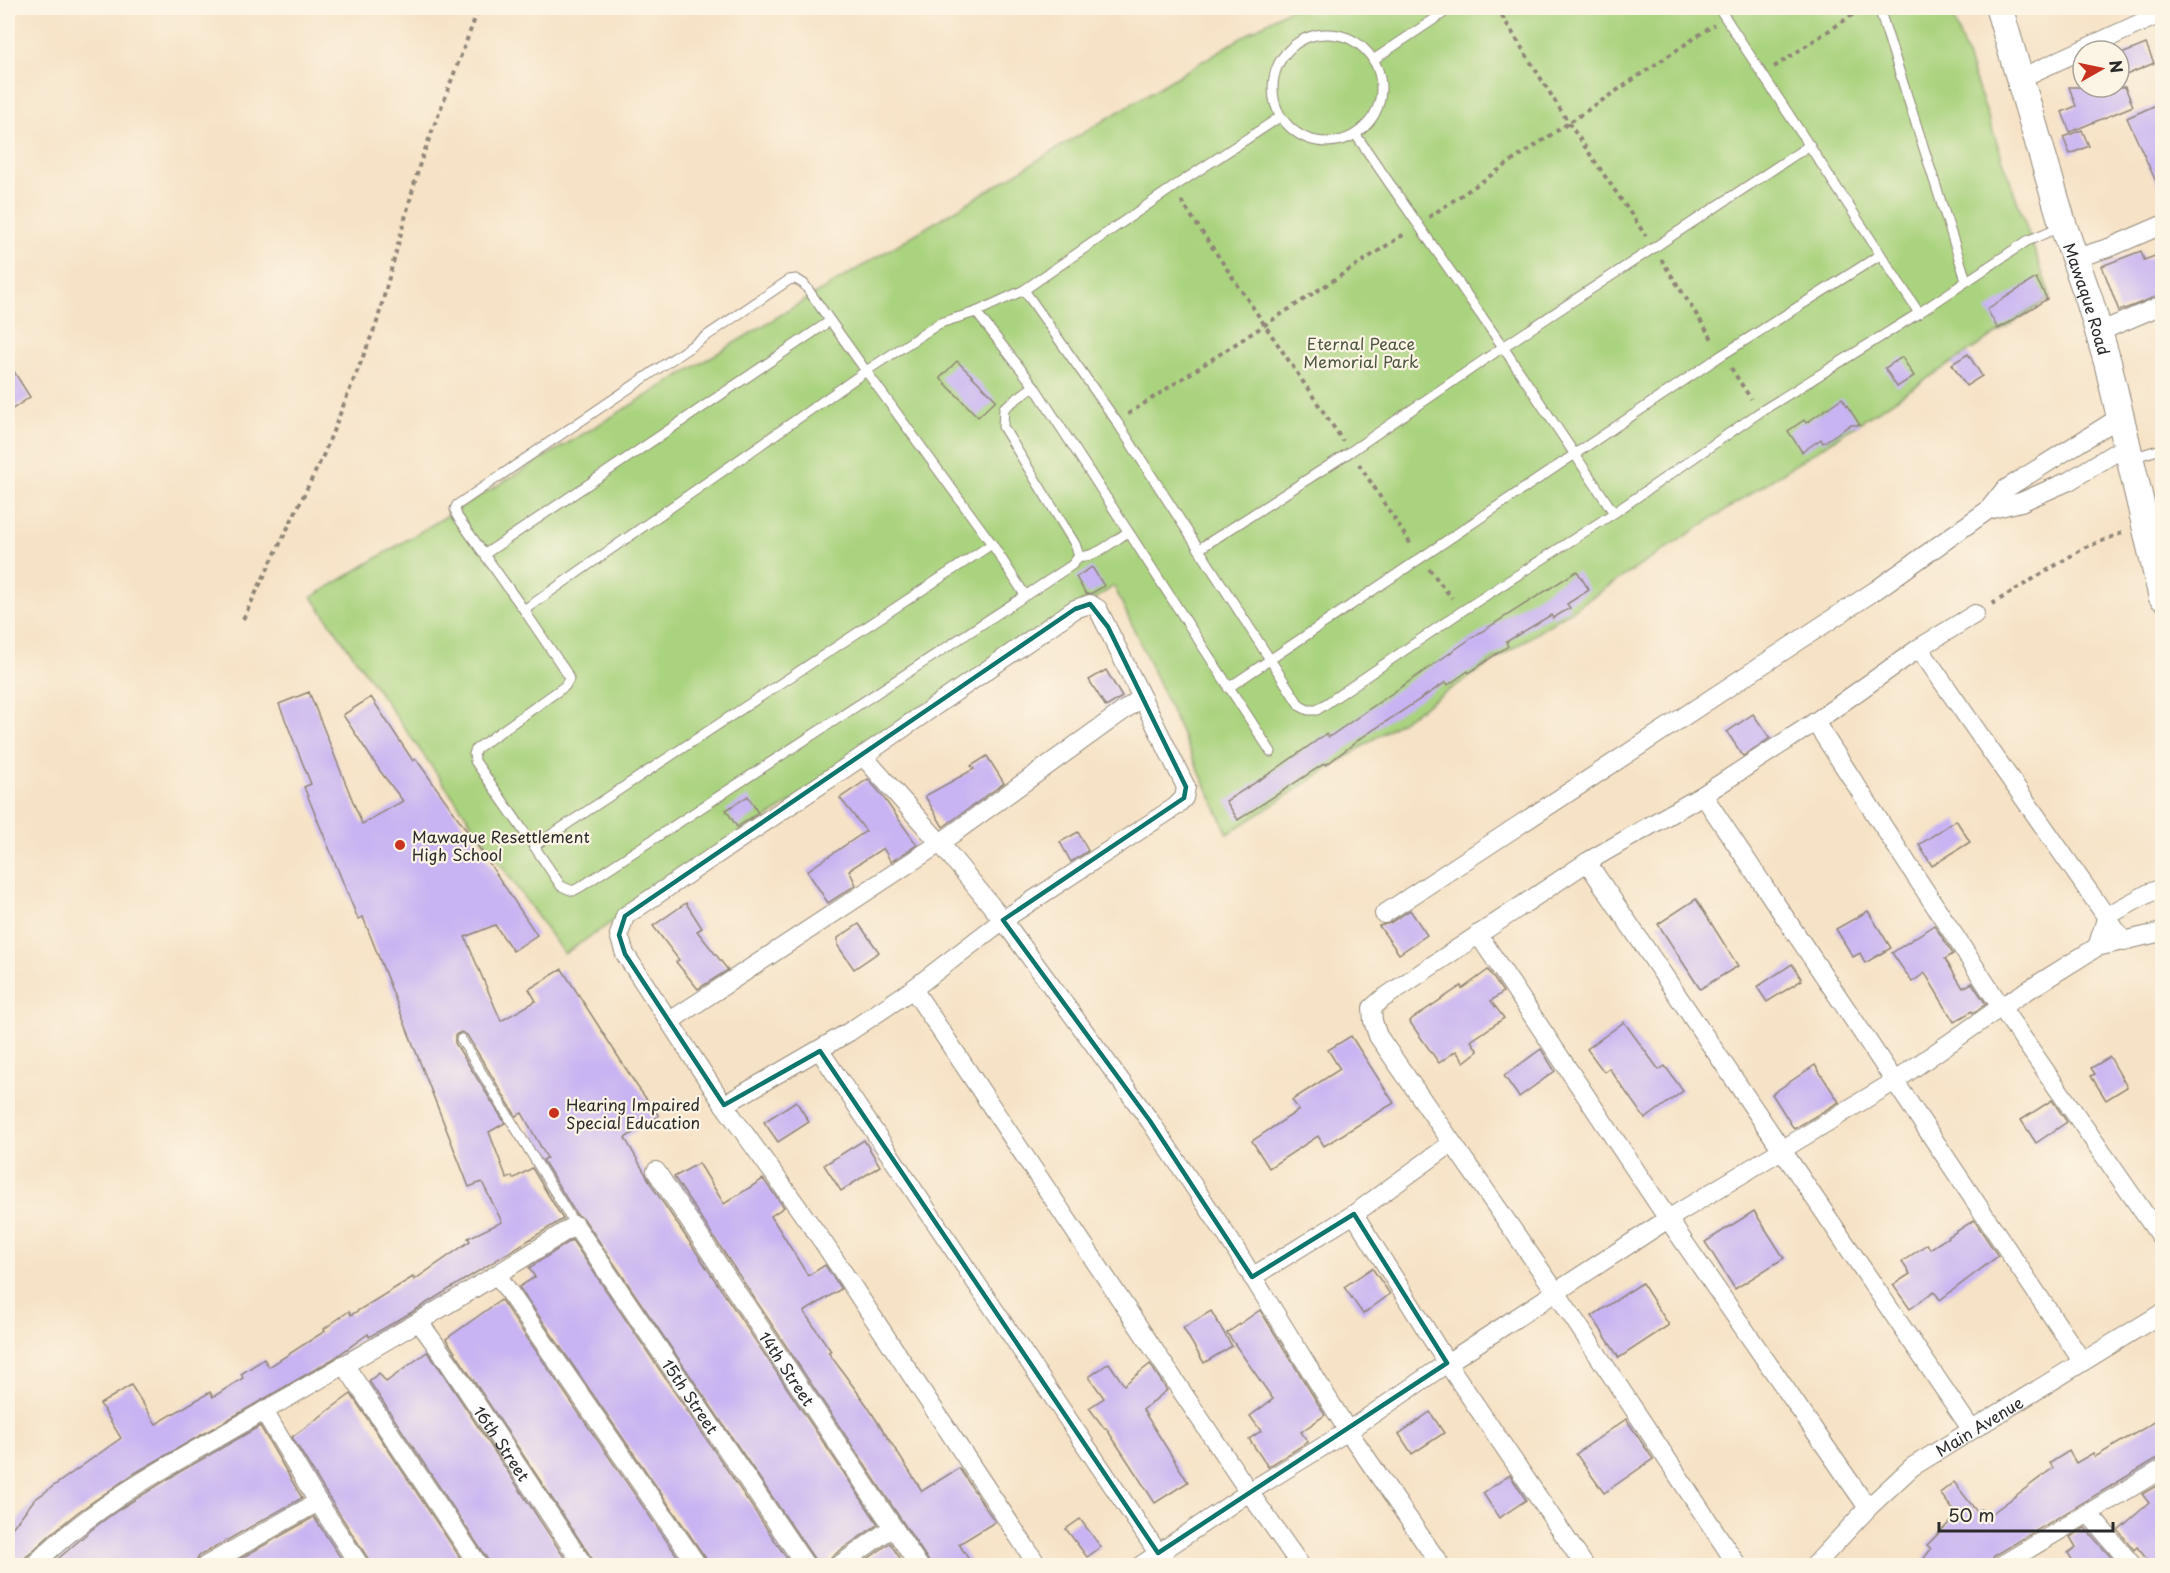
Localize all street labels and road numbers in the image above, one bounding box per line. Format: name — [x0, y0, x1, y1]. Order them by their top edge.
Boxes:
street label: Mawaque Road — [2058, 239, 2117, 358]
street label: 14th Street — [754, 1326, 821, 1411]
street label: 15th Street — [657, 1354, 725, 1439]
street label: Main Avenue — [1931, 1390, 2027, 1462]
street label: 16th Street — [468, 1400, 536, 1486]

